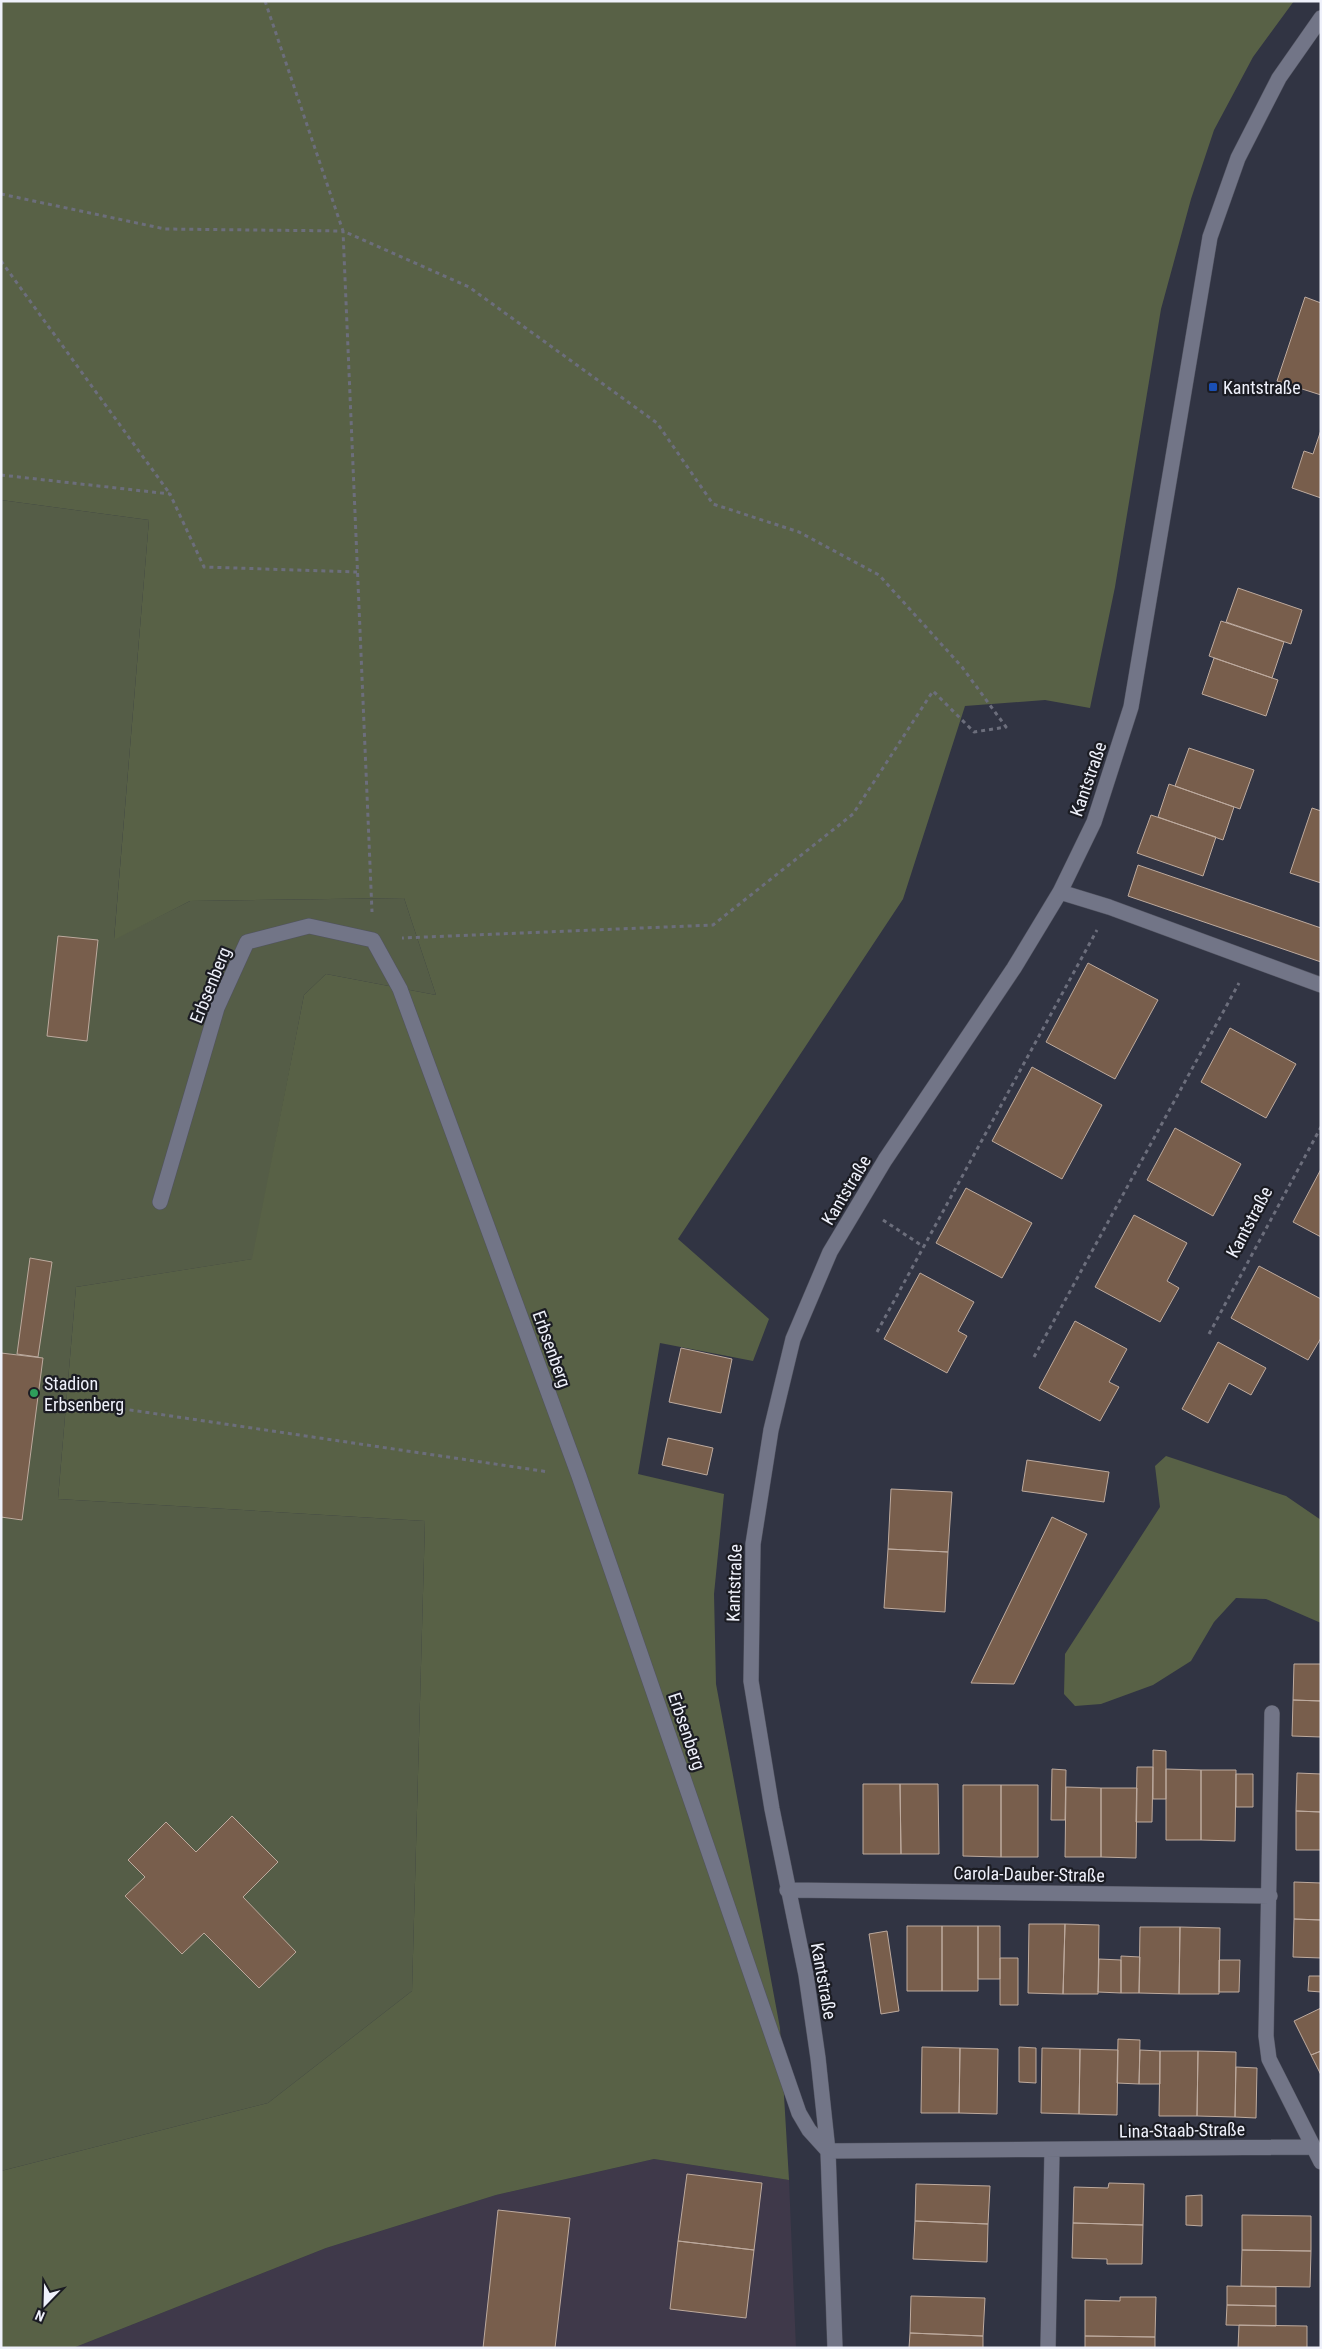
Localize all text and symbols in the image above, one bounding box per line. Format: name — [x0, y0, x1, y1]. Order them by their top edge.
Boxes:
place label: Kantstraße — [1223, 377, 1301, 398]
marker: Kantstraße — [1207, 381, 1219, 393]
street label: Kantstraße — [1065, 739, 1111, 819]
street label: Erbsenberg — [185, 944, 235, 1026]
street label: Kantstraße — [817, 1151, 875, 1229]
street label: Kantstraße — [1222, 1183, 1276, 1261]
street label: Erbsenberg — [528, 1308, 576, 1390]
place label: Stadion Erbsenberg — [44, 1373, 124, 1415]
marker: Stadion Erbsenberg — [28, 1387, 40, 1399]
street label: Kantstraße — [722, 1544, 746, 1622]
street label: Erbsenberg — [664, 1690, 710, 1772]
street label: Carola-Dauber-Straße — [953, 1862, 1105, 1886]
street label: Kantstraße — [807, 1941, 841, 2021]
street label: Lina-Staab-Straße — [1119, 2118, 1245, 2142]
north arrow — [20, 2279, 70, 2329]
text: N — [33, 2307, 47, 2325]

